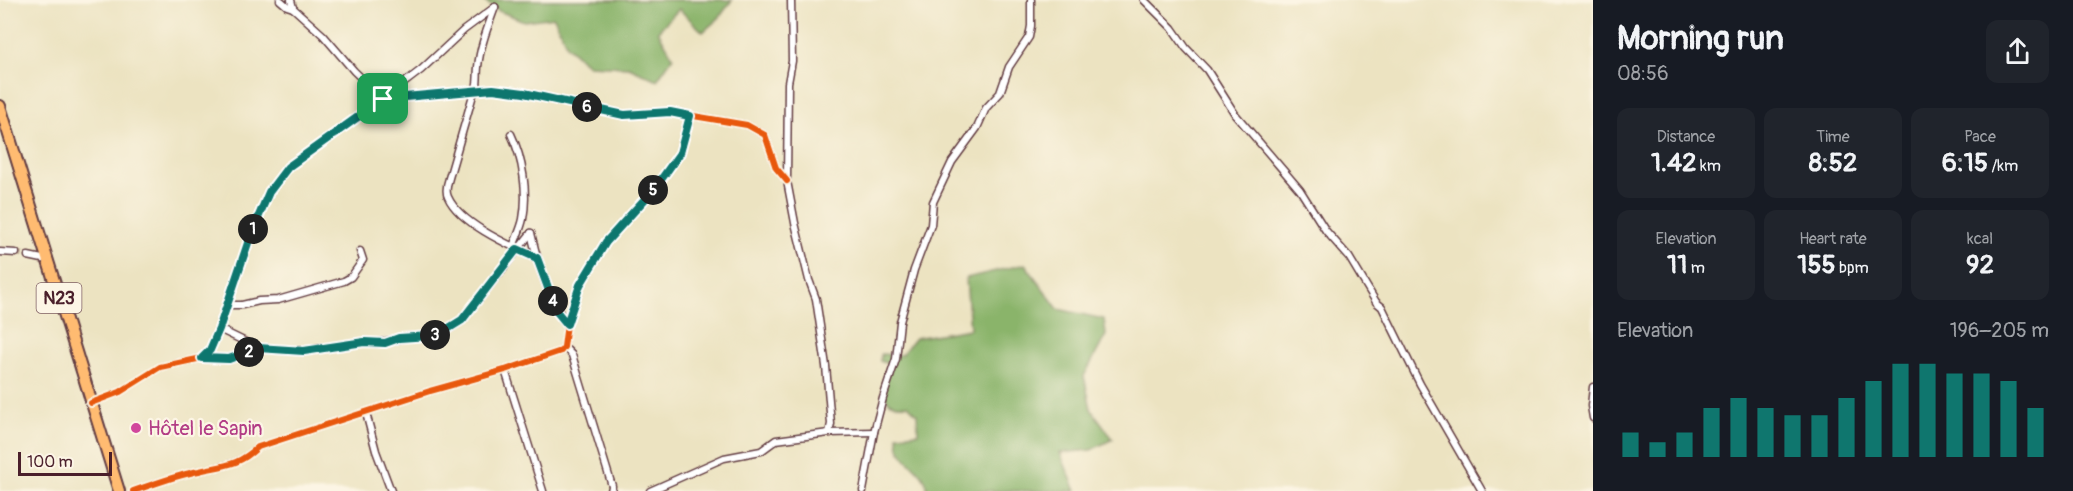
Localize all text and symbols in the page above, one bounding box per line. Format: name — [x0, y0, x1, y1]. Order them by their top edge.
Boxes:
text: Morning run — [1617, 18, 1784, 59]
button: share — [1986, 20, 2049, 83]
text: 08:56 — [1617, 61, 1669, 86]
pin — [357, 73, 408, 124]
icon: arrive — [366, 82, 399, 115]
pin: 6 — [572, 92, 602, 122]
text: 6 — [582, 97, 592, 117]
text: Distance — [1657, 127, 1715, 147]
text: Time — [1816, 127, 1850, 147]
text: Pace — [1964, 127, 1996, 147]
text: 1.42 — [1651, 147, 1697, 179]
text: 8:52 — [1809, 147, 1857, 179]
text: 6:15 — [1942, 147, 1988, 179]
text: km — [1697, 156, 1721, 176]
text: /km — [1988, 156, 2018, 176]
pin: 5 — [638, 175, 668, 205]
text: 5 — [649, 180, 657, 200]
pin: 1 — [238, 214, 268, 244]
text: 1 — [250, 219, 256, 239]
text: Elevation — [1656, 229, 1716, 249]
text: Heart rate — [1799, 229, 1867, 249]
text: kcal — [1967, 229, 1993, 249]
text: 11 — [1667, 249, 1687, 281]
text: 155 — [1797, 249, 1836, 281]
text: 92 — [1966, 249, 1994, 281]
text: m — [1687, 258, 1705, 278]
text: bpm — [1836, 258, 1869, 278]
road number: N23 — [36, 283, 82, 313]
pin: 4 — [538, 286, 568, 316]
text: 4 — [548, 291, 558, 311]
text: Elevation — [1617, 318, 1693, 343]
text: 196–205 m — [1950, 318, 2049, 343]
pin: 3 — [420, 320, 450, 350]
text: 3 — [431, 325, 439, 345]
pin: 2 — [234, 337, 264, 367]
text: 2 — [245, 342, 253, 362]
place label: Hôtel le Sapin — [148, 416, 263, 441]
marker: Hôtel le Sapin — [129, 421, 143, 435]
scale bar — [18, 449, 112, 476]
text: 100 m — [27, 452, 73, 472]

